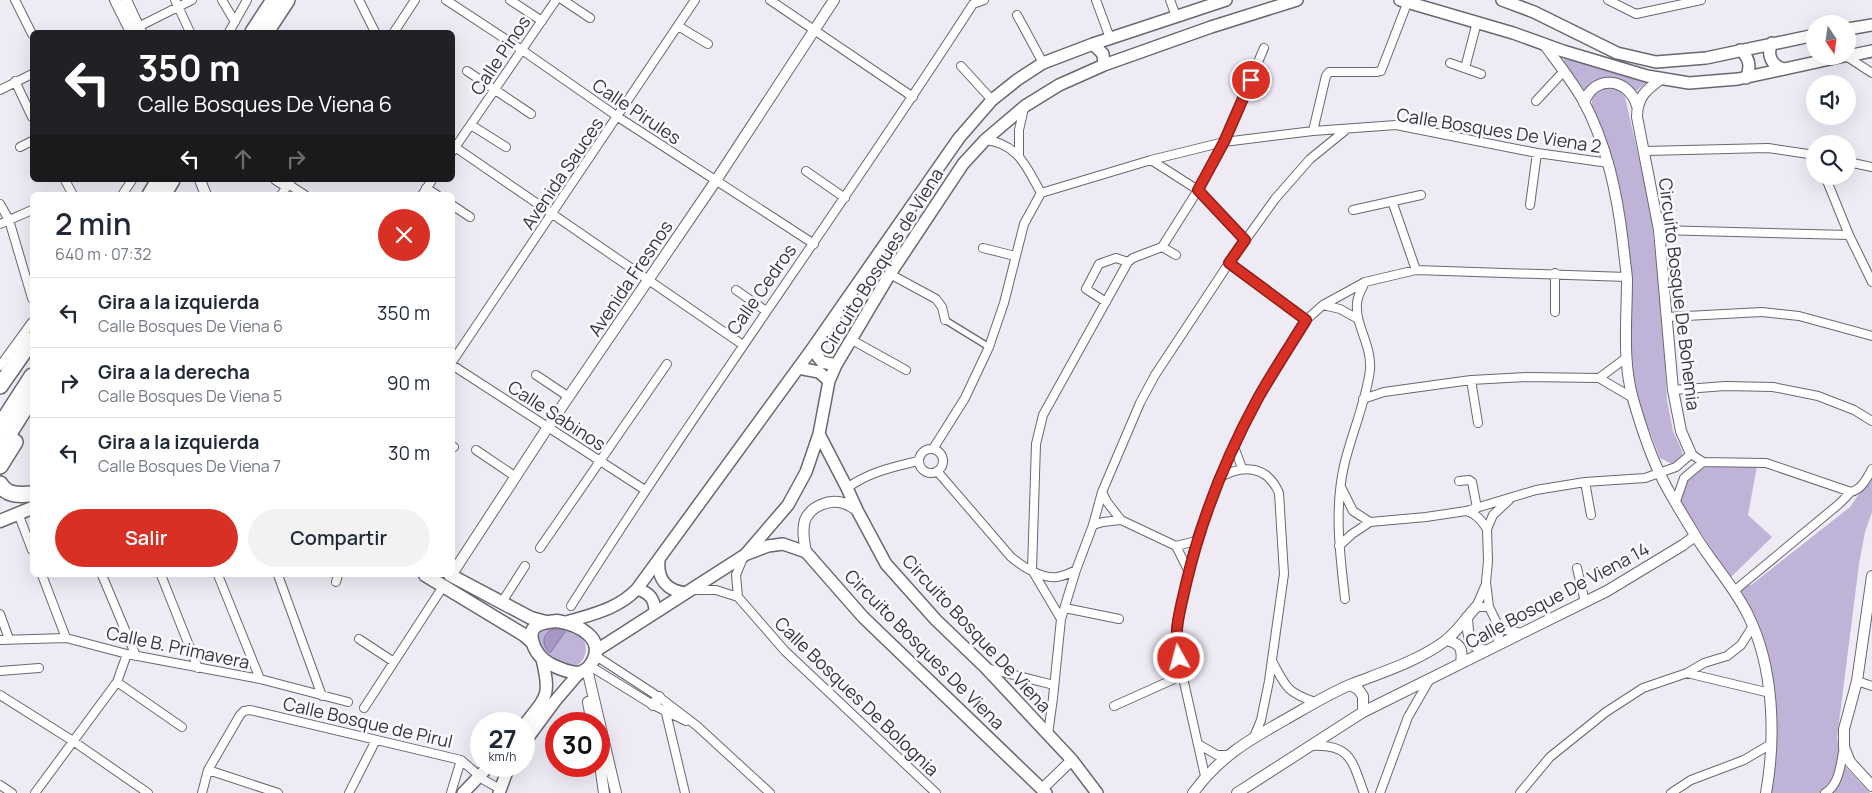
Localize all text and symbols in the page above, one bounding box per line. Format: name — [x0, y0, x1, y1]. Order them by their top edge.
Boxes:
street label: Calle Pinos — [465, 11, 535, 99]
north arrow — [1806, 15, 1856, 65]
map controls — [1806, 15, 1856, 185]
text: 350 m — [138, 44, 240, 92]
icon: left — [55, 50, 120, 115]
pin — [1230, 59, 1272, 101]
icon: arrive — [1237, 66, 1265, 94]
street label: Calle Pirules — [588, 73, 686, 149]
button: sound — [1806, 75, 1856, 125]
text: Calle Bosques De Viena 6 — [138, 89, 392, 119]
street label: Calle Bosques De Viena 2 — [1395, 102, 1603, 158]
street label: Avenida Sauces — [516, 112, 608, 234]
button: search — [1806, 135, 1856, 185]
icon: left — [176, 145, 204, 173]
icon: ahead — [229, 145, 257, 173]
icon: right — [282, 145, 310, 173]
street label: Circuito Bosques de Viena — [814, 163, 948, 359]
street label: Circuito Bosque De Bohemia — [1654, 176, 1706, 412]
text: 2 min — [55, 203, 131, 244]
button: close — [378, 209, 430, 261]
street label: Avenida Fresnos — [582, 215, 678, 341]
street label: Calle Cedros — [721, 239, 801, 339]
text: 640 m · 07:32 — [55, 243, 151, 265]
text: Gira a la izquierda — [98, 289, 259, 315]
icon: left — [55, 299, 83, 327]
text: 350 m — [377, 300, 430, 326]
text: Calle Bosques De Viena 6 — [98, 315, 283, 337]
text: Gira a la derecha — [98, 359, 250, 385]
icon: right — [55, 369, 83, 397]
text: 90 m — [387, 370, 430, 396]
street label: Calle Sabinos — [503, 374, 611, 456]
text: Calle Bosques De Viena 5 — [98, 385, 282, 407]
text: Gira a la izquierda — [98, 429, 259, 455]
icon: left — [55, 439, 83, 467]
text: 30 m — [388, 440, 430, 466]
text: Calle Bosques De Viena 7 — [98, 455, 281, 477]
button: Salir — [55, 509, 238, 567]
button: Compartir — [248, 509, 430, 567]
street label: Calle Bosque De Viena 14 — [1461, 536, 1653, 654]
street label: Circuito Bosque De Viena — [897, 549, 1057, 717]
street label: Circuito Bosques De Viena — [840, 564, 1010, 734]
street label: Calle Bosques De Bolognia — [770, 611, 944, 781]
street label: Calle B. Primavera — [104, 620, 252, 674]
position arrow — [1152, 631, 1204, 683]
street label: Calle Bosque de Pirul — [281, 691, 455, 753]
speed limit sign: 30 — [545, 712, 610, 777]
text: 27 — [488, 721, 517, 756]
text: km/h — [489, 748, 516, 765]

